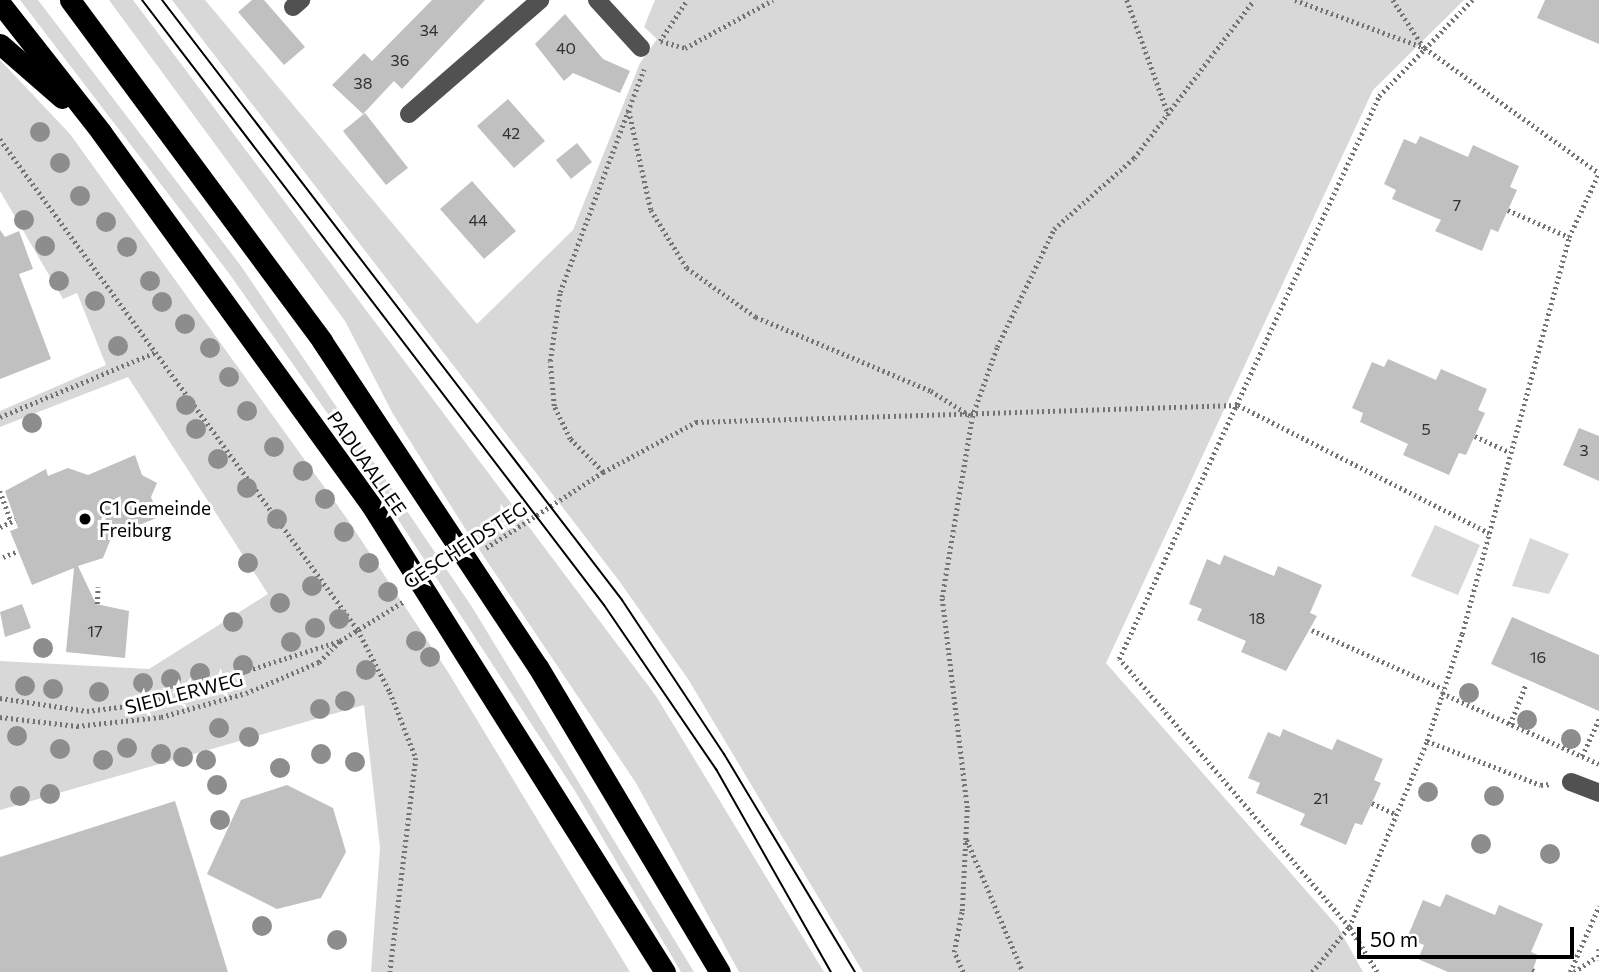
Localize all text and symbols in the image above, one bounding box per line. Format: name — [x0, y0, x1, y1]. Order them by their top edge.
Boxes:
house number: 34 — [420, 20, 438, 40]
house number: 40 — [556, 38, 576, 58]
house number: 36 — [391, 50, 409, 70]
house number: 38 — [354, 73, 372, 93]
house number: 42 — [502, 123, 520, 143]
house number: 7 — [1453, 195, 1461, 215]
house number: 44 — [468, 210, 488, 230]
street label: PADUAALLEE — [323, 407, 411, 519]
house number: 5 — [1421, 419, 1431, 439]
house number: 3 — [1579, 440, 1589, 460]
place label: C1 Gemeinde Freiburg — [99, 497, 211, 541]
street label: GESCHEIDSTEG — [399, 497, 531, 593]
marker: C1 Gemeinde Freiburg — [77, 511, 93, 527]
house number: 18 — [1249, 608, 1265, 628]
house number: 17 — [87, 621, 103, 641]
house number: 16 — [1530, 647, 1546, 667]
street label: SIEDLERWEG — [123, 667, 245, 719]
house number: 21 — [1313, 788, 1329, 808]
scale bar — [1361, 912, 1578, 956]
text: 50 m — [1370, 926, 1418, 951]

